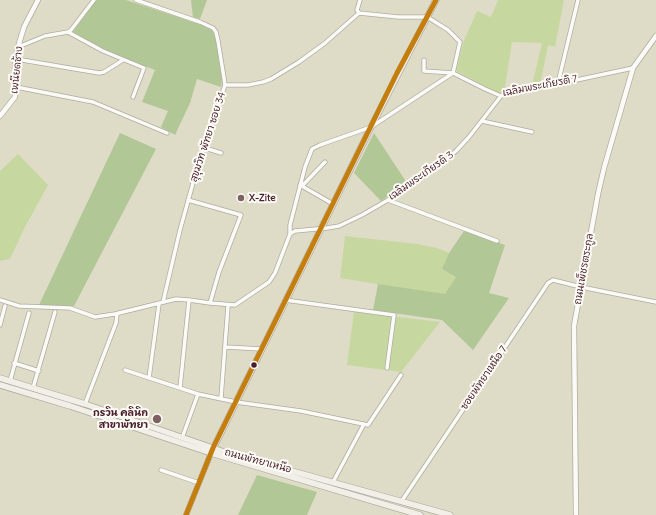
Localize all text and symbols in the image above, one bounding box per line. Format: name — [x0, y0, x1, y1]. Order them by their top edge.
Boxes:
street label: เพนียดช้าง — [9, 46, 25, 94]
street label: เฉลิมพระเกียรติ 7 — [502, 73, 578, 99]
street label: สุขุมวิท พัทยา ซอย 34 — [188, 91, 228, 183]
street label: เฉลิมพระเกียรติ 3 — [386, 149, 456, 203]
place label: X-Zite — [249, 192, 276, 204]
marker: X-Zite — [236, 193, 246, 203]
street label: ถนนเพ็ชรตระกูล — [572, 233, 596, 305]
street label: ซอยพัทยาเหนือ 7 — [458, 344, 510, 412]
unlabelled marker — [249, 360, 259, 370]
place label: กรวิน คลินิก สาขาพัทยา — [93, 407, 148, 430]
marker: กรวิน คลินิก สาขาพัทยา — [151, 413, 163, 425]
street label: ถนนพัทยาเหนือ — [223, 446, 293, 476]

